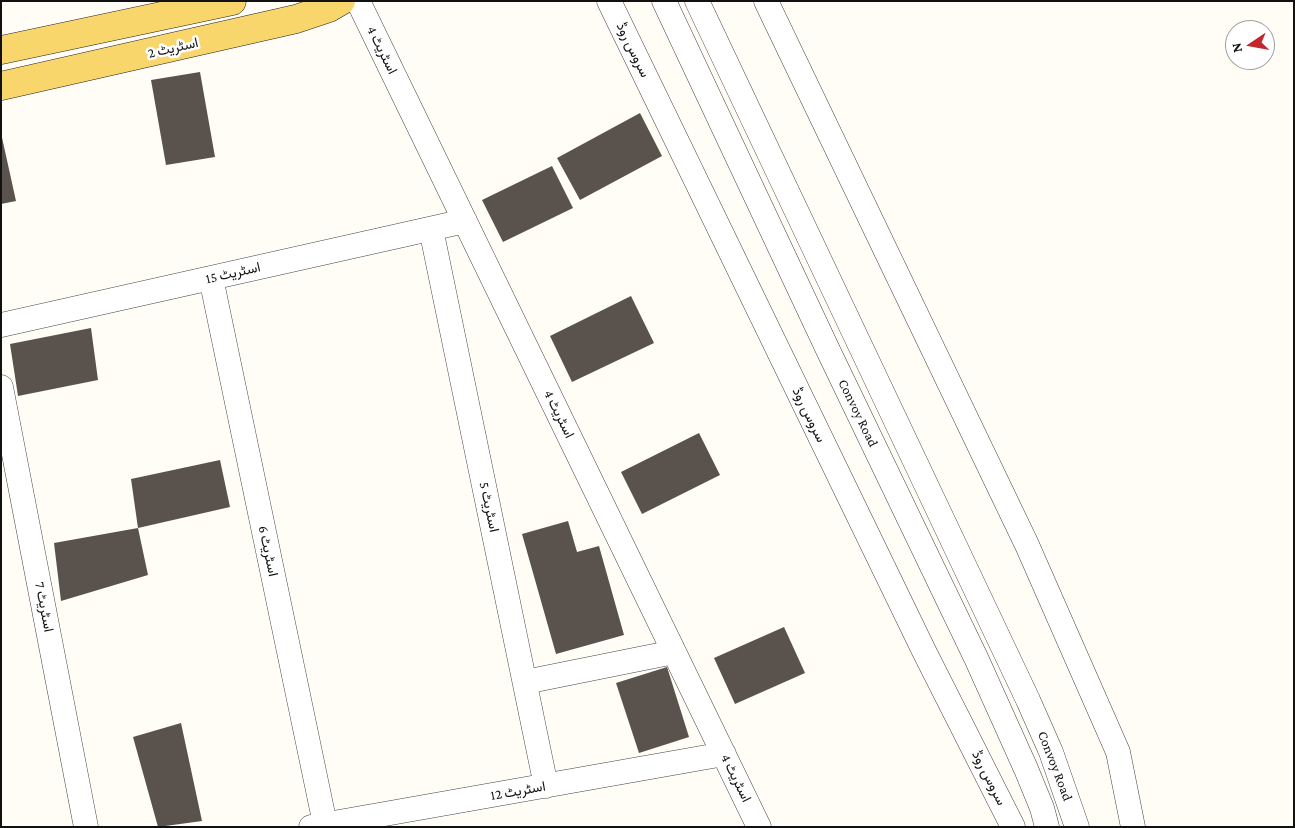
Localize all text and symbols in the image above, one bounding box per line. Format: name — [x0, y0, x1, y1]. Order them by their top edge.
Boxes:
street label: سروس روڈ — [612, 20, 654, 80]
north arrow — [1225, 20, 1275, 70]
street label: اسٹریٹ 4 — [363, 23, 401, 77]
street label: اسٹریٹ 2 — [146, 34, 200, 62]
text: N — [1227, 42, 1245, 54]
street label: اسٹریٹ 15 — [204, 259, 262, 287]
street label: Convoy Road — [834, 376, 882, 450]
street label: سروس روڈ — [788, 385, 830, 445]
street label: اسٹریٹ 4 — [540, 387, 578, 441]
street label: اسٹریٹ 5 — [475, 480, 503, 534]
street label: اسٹریٹ 6 — [254, 524, 282, 578]
street label: اسٹریٹ 7 — [31, 580, 57, 634]
street label: Convoy Road — [1034, 729, 1076, 803]
street label: سروس روڈ — [968, 748, 1010, 808]
street label: اسٹریٹ 4 — [717, 751, 755, 805]
street label: اسٹریٹ 12 — [489, 778, 547, 804]

